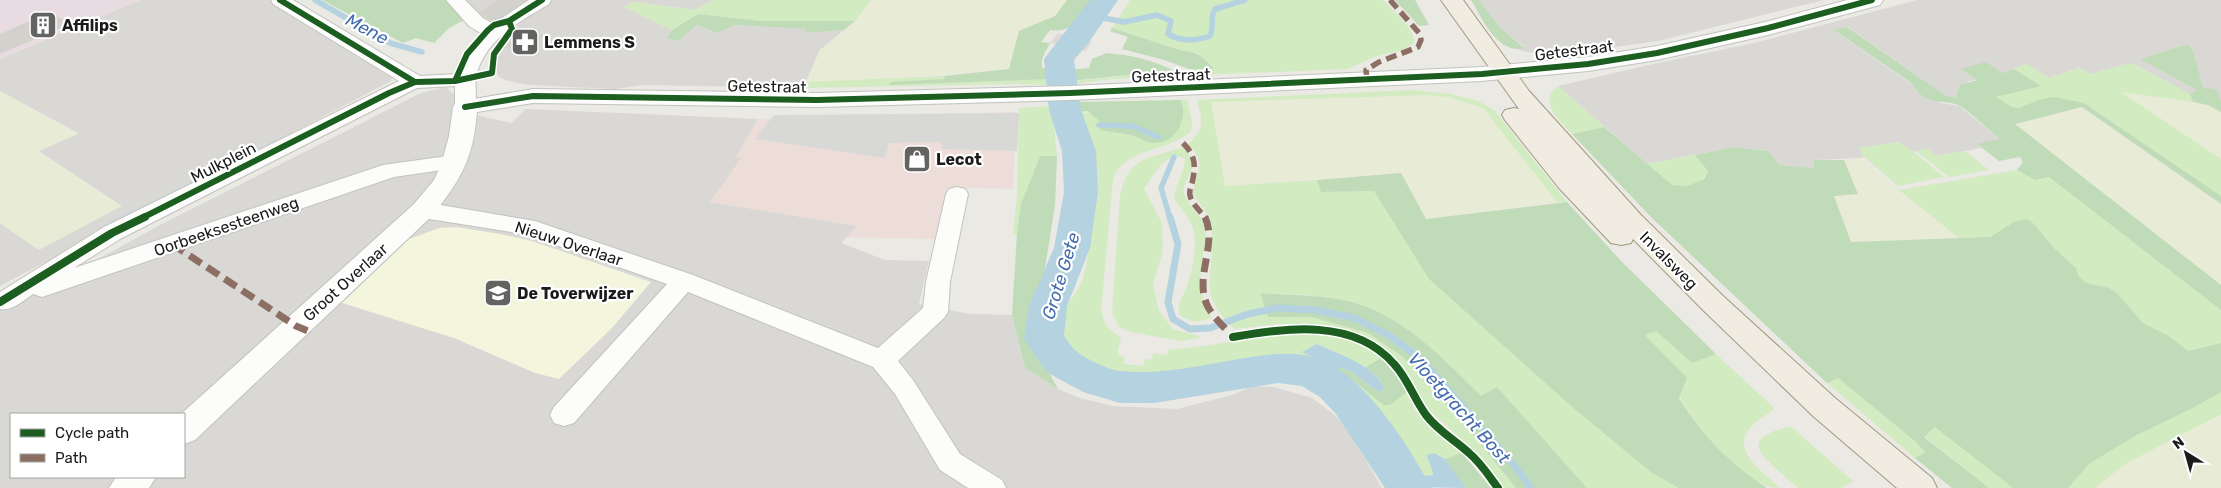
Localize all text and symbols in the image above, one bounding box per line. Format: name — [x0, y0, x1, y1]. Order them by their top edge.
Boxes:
water label: Mene — [342, 9, 392, 49]
building icon: Affilips — [28, 10, 58, 40]
place label: Affilips — [62, 16, 118, 35]
pharmacy icon: Lemmens S — [510, 27, 540, 57]
place label: Lemmens S — [544, 33, 635, 52]
street label: Getestraat — [1534, 36, 1615, 65]
street label: Getestraat — [1131, 65, 1211, 86]
street label: Getestraat — [727, 76, 807, 97]
street label: Mulkplein — [188, 138, 259, 187]
shop icon: Lecot — [902, 144, 932, 174]
place label: Lecot — [936, 150, 982, 169]
street label: Oorbeeksesteenweg — [151, 193, 301, 260]
street label: Nieuw Overlaar — [513, 217, 625, 270]
street label: Invalsweg — [1636, 227, 1702, 293]
water label: Grote Gete — [1037, 230, 1085, 322]
street label: Groot Overlaar — [299, 239, 392, 325]
school or university icon: De Toverwijzer — [483, 278, 513, 308]
place label: De Toverwijzer — [517, 284, 634, 303]
water label: Vloetgracht Bost — [1403, 348, 1515, 469]
legend — [10, 413, 185, 478]
text: Cycle path — [55, 424, 129, 442]
north arrow — [2161, 428, 2211, 478]
text: N — [2169, 433, 2188, 453]
text: Path — [55, 449, 88, 467]

